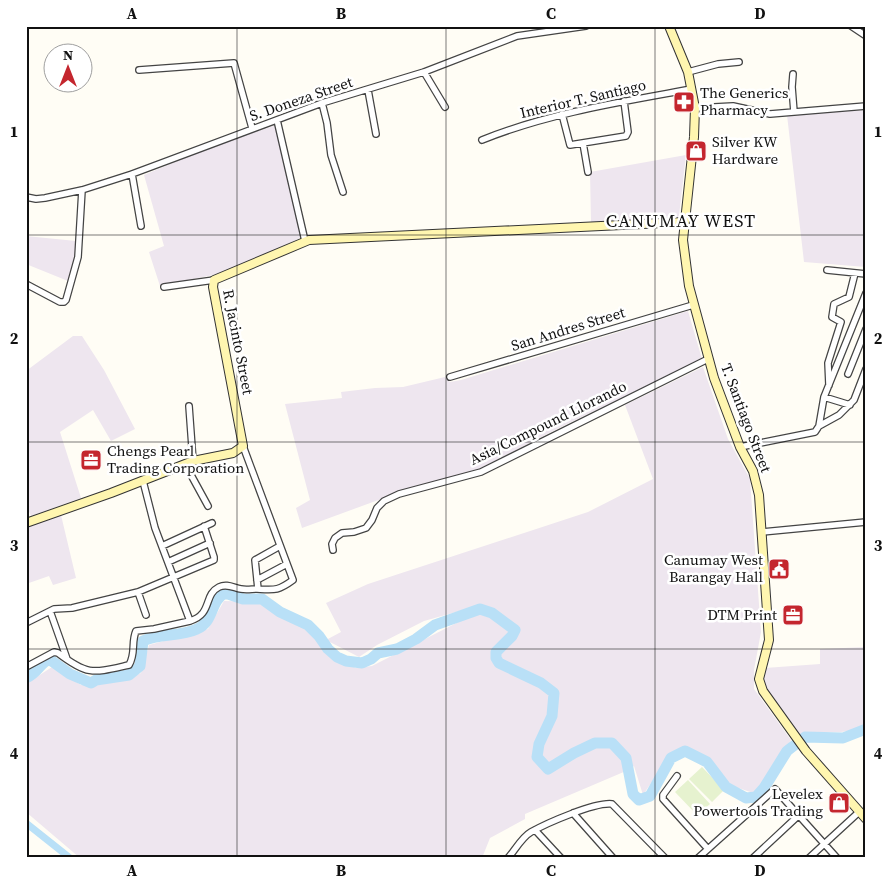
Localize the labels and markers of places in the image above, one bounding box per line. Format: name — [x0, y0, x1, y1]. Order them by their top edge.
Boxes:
place label: The Generics Pharmacy — [700, 82, 789, 120]
pharmacy icon: The Generics Pharmacy — [672, 90, 696, 114]
place label: Silver KW Hardware — [712, 131, 779, 169]
shop icon: Silver KW Hardware — [684, 139, 708, 163]
place label: Chengs Pearl Trading Corporation — [107, 440, 244, 478]
office icon: Chengs Pearl Trading Corporation — [79, 448, 103, 472]
place label: Canumay West Barangay Hall — [664, 549, 764, 587]
public building icon: Canumay West Barangay Hall — [767, 557, 791, 581]
office icon: DTM Print — [781, 603, 805, 627]
place label: DTM Print — [707, 604, 777, 625]
place label: Levelex Powertools Trading — [693, 783, 823, 821]
shop icon: Levelex Powertools Trading — [827, 791, 851, 815]

